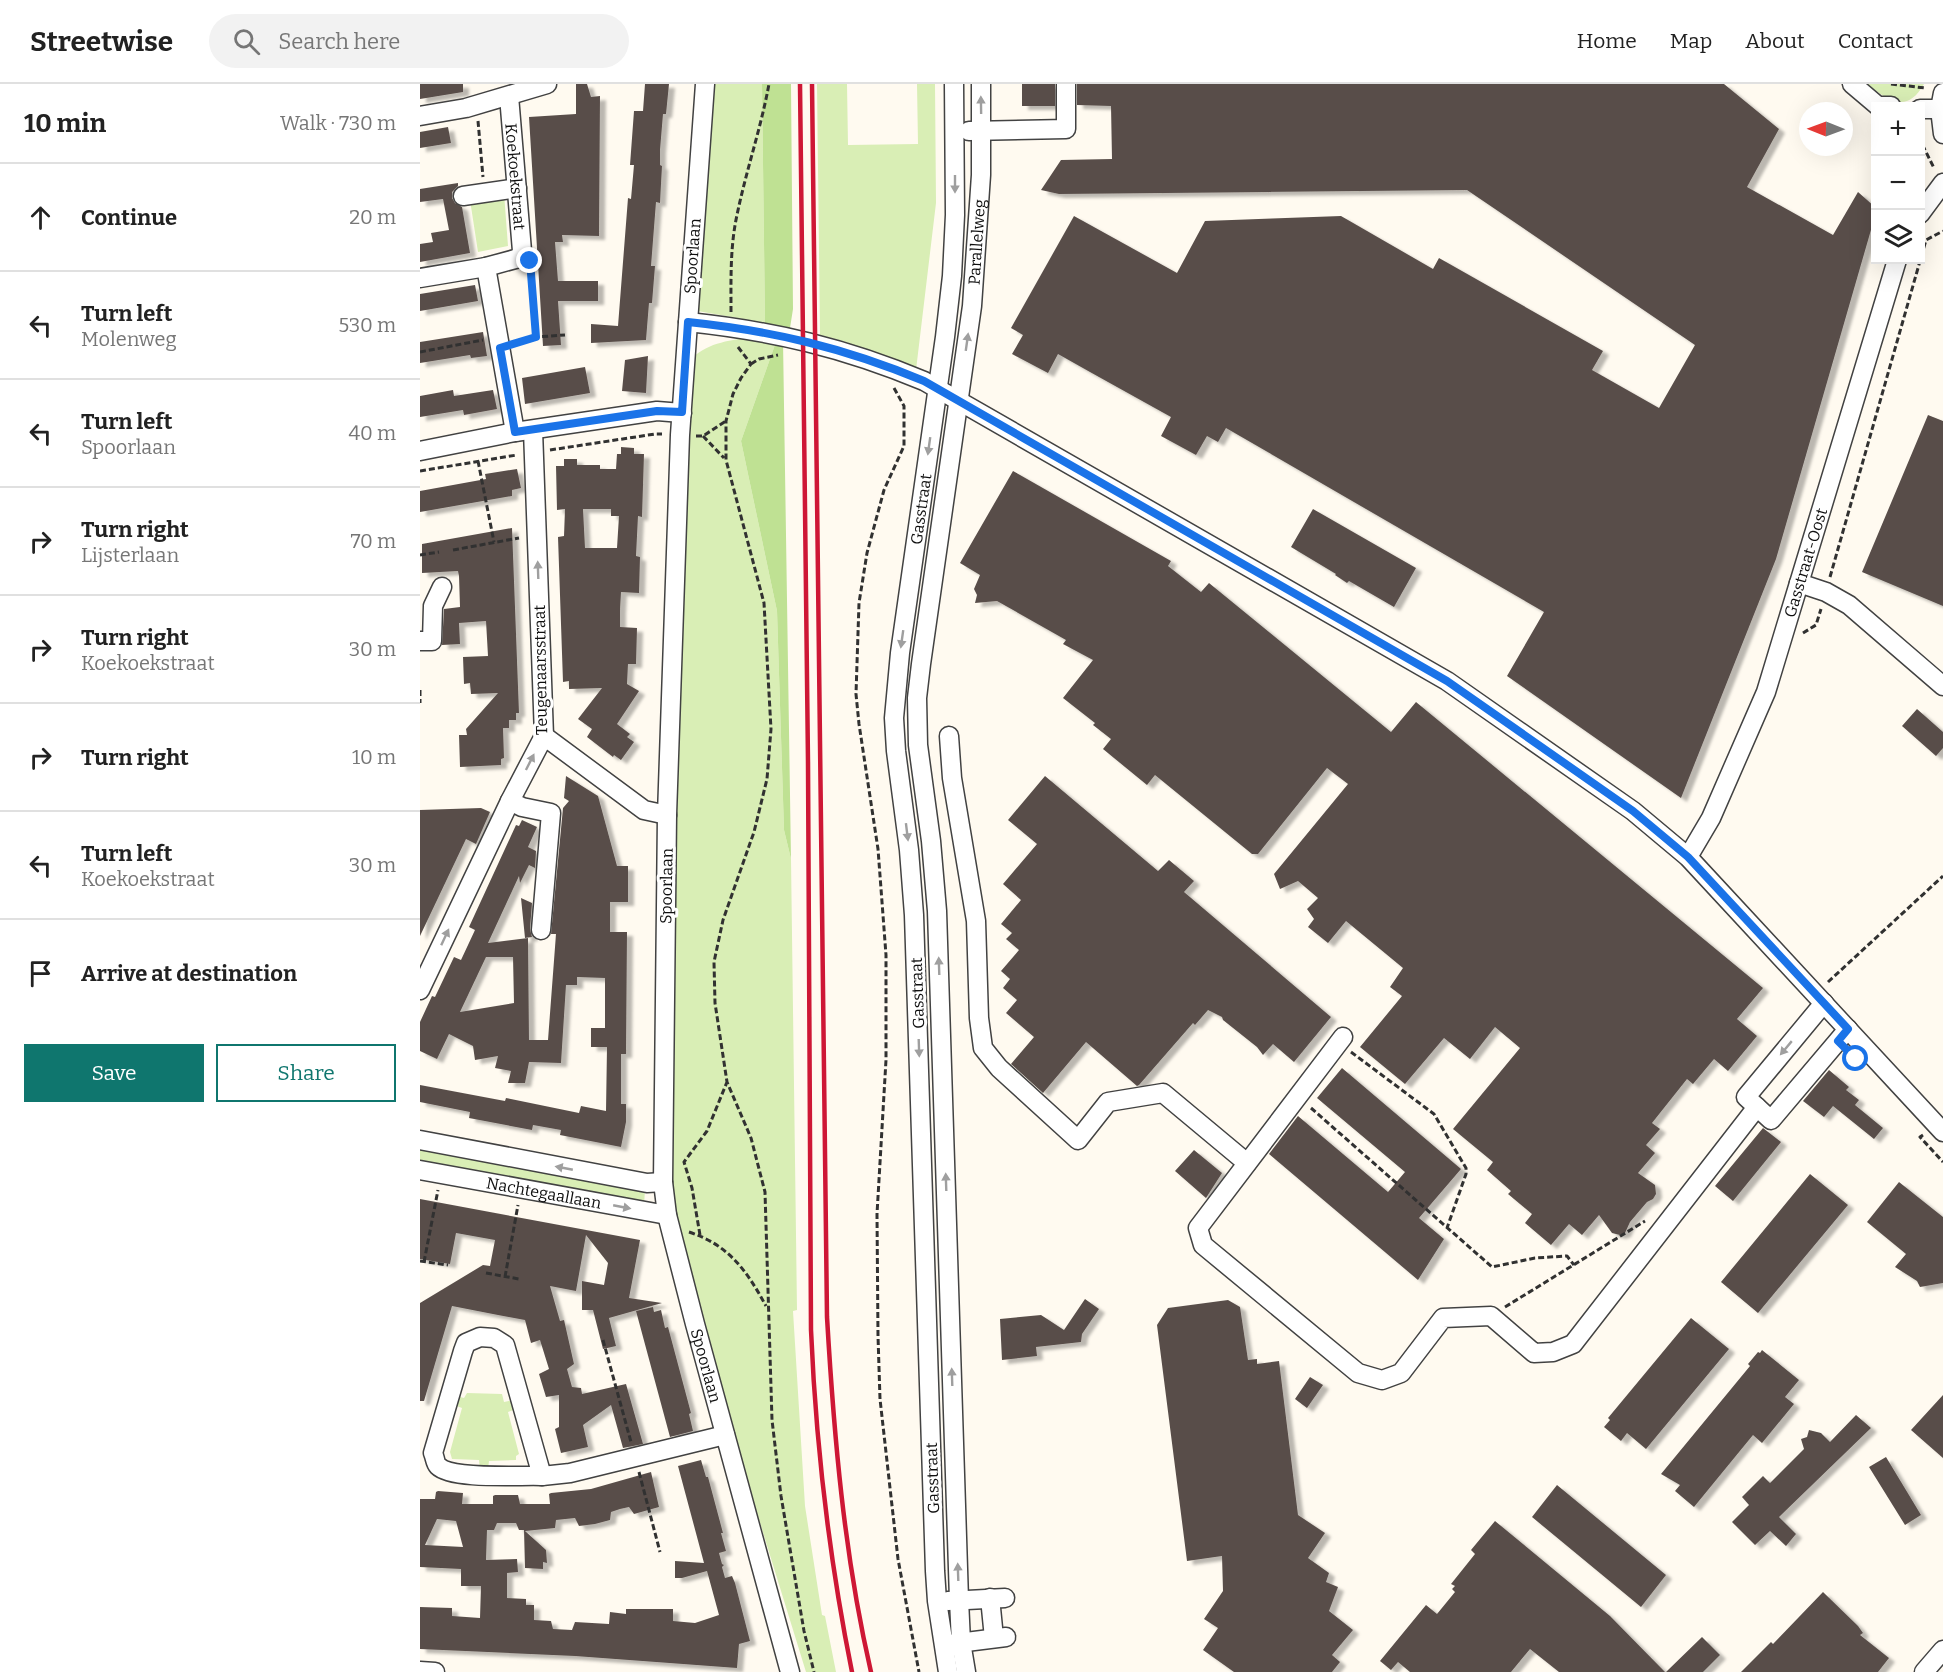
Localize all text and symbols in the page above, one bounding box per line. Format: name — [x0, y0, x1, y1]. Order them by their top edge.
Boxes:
search box — [209, 14, 629, 68]
text: Streetwise — [30, 25, 173, 58]
icon: search — [230, 25, 263, 58]
text: Search here — [278, 28, 400, 55]
text: Home — [1577, 28, 1637, 54]
text: Map — [1670, 28, 1712, 54]
text: About — [1745, 28, 1805, 54]
text: Contact — [1838, 28, 1913, 54]
one-way arrow — [976, 96, 986, 115]
north arrow — [1799, 102, 1853, 156]
map controls — [1871, 102, 1925, 264]
button: + — [1871, 102, 1925, 156]
text: 10 min — [24, 108, 106, 139]
text: Walk · 730 m — [280, 111, 396, 135]
street label: Koekoekstraat — [501, 123, 529, 231]
button: − — [1871, 156, 1925, 210]
one-way arrow — [950, 175, 960, 194]
street label: Parallelweg — [964, 199, 989, 285]
icon: ahead — [24, 201, 57, 234]
text: Continue — [81, 204, 177, 231]
text: 20 m — [349, 205, 396, 229]
button: layers — [1871, 210, 1925, 264]
street label: Spoorlaan — [680, 218, 705, 295]
route end — [516, 247, 542, 273]
text: Turn left — [81, 300, 173, 327]
icon: left — [24, 309, 57, 342]
text: 530 m — [338, 313, 396, 337]
text: Molenweg — [81, 327, 177, 351]
one-way arrow — [963, 332, 972, 351]
text: Turn left — [81, 408, 173, 435]
icon: left — [24, 417, 57, 450]
text: 40 m — [348, 421, 396, 445]
text: Spoorlaan — [81, 435, 176, 459]
one-way arrow — [925, 436, 934, 455]
street label: Gasstraat — [907, 472, 935, 546]
street label: Gasstraat-Oost — [1780, 506, 1831, 620]
text: Turn right — [81, 516, 189, 543]
icon: right — [24, 525, 57, 558]
text: 70 m — [350, 529, 396, 553]
text: Lijsterlaan — [81, 543, 179, 567]
one-way arrow — [533, 561, 543, 580]
street label: Teugenaarsstraat — [530, 605, 551, 735]
text: Turn right — [81, 624, 189, 651]
one-way arrow — [897, 629, 906, 648]
icon: right — [24, 633, 57, 666]
text: 30 m — [349, 637, 396, 661]
text: Koekoekstraat — [81, 651, 215, 675]
icon: right — [24, 741, 57, 774]
text: Turn right — [81, 744, 189, 771]
text: 10 m — [352, 745, 396, 769]
one-way arrow — [525, 753, 535, 770]
one-way arrow — [902, 823, 912, 842]
text: Turn left — [81, 840, 173, 867]
street label: Spoorlaan — [656, 848, 677, 924]
icon: left — [24, 849, 57, 882]
text: 30 m — [349, 853, 396, 877]
text: Koekoekstraat — [81, 867, 215, 891]
one-way arrow — [441, 929, 450, 946]
icon: arrive — [24, 957, 57, 990]
street label: Gasstraat — [907, 957, 928, 1029]
one-way arrow — [934, 957, 943, 976]
text: Arrive at destination — [81, 960, 297, 987]
one-way arrow — [914, 1038, 923, 1057]
one-way arrow — [1780, 1040, 1792, 1055]
button: Save — [24, 1044, 204, 1102]
button: Share — [216, 1044, 396, 1102]
route start — [1842, 1045, 1868, 1071]
one-way arrow — [554, 1163, 573, 1172]
street label: Nachtegaallaan — [485, 1173, 603, 1213]
one-way arrow — [941, 1173, 951, 1192]
one-way arrow — [613, 1203, 632, 1212]
street label: Spoorlaan — [687, 1327, 725, 1405]
one-way arrow — [948, 1368, 957, 1387]
street label: Gasstraat — [922, 1442, 943, 1514]
one-way arrow — [954, 1562, 963, 1581]

